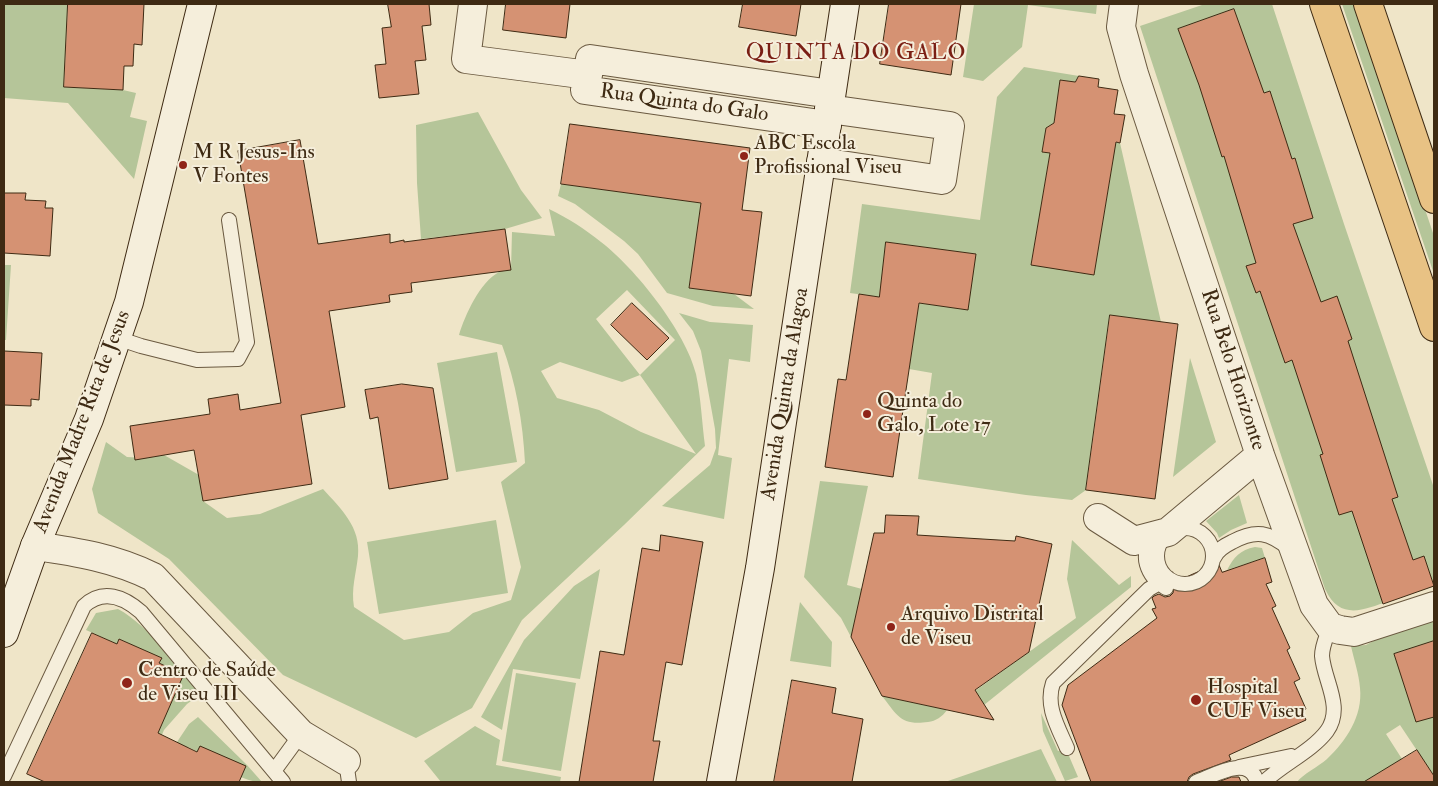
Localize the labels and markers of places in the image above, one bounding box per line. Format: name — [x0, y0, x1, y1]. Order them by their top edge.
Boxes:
place label: ABC Escola Profissional Viseu — [754, 131, 902, 181]
place label: M R Jesus-Ins V Fontes — [193, 140, 315, 190]
marker: ABC Escola Profissional Viseu — [738, 150, 750, 162]
marker: M R Jesus-Ins V Fontes — [177, 159, 189, 171]
place label: Quinta do Galo, Lote 17 — [877, 389, 991, 439]
marker: Quinta do Galo, Lote 17 — [861, 408, 873, 420]
place label: Arquivo Distrital de Viseu — [901, 602, 1044, 652]
marker: Arquivo Distrital de Viseu — [885, 621, 897, 633]
place label: Centro de Saúde de Viseu III — [138, 658, 276, 708]
place label: Hospital CUF Viseu — [1207, 675, 1305, 725]
marker: Centro de Saúde de Viseu III — [120, 676, 134, 690]
marker: Hospital CUF Viseu — [1189, 693, 1203, 707]

